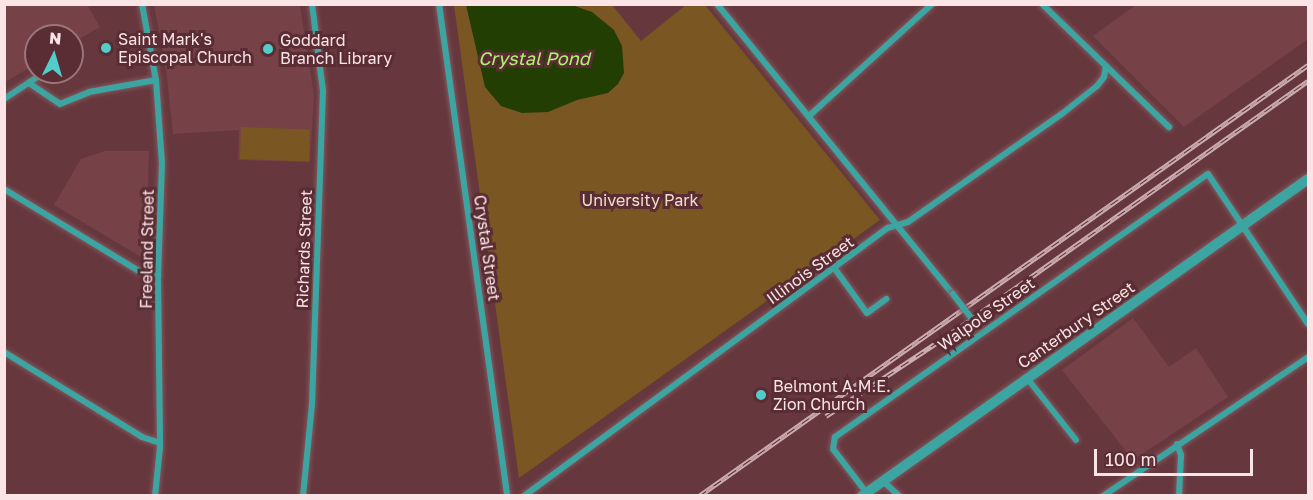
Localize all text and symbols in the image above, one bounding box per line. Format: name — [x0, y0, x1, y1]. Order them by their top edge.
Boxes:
north arrow — [24, 24, 84, 84]
text: N — [48, 28, 62, 49]
place label: Saint Mark's Episcopal Church — [118, 29, 252, 67]
place label: Goddard Branch Library — [280, 30, 392, 68]
marker: Saint Mark's Episcopal Church — [99, 41, 113, 55]
marker: Goddard Branch Library — [261, 42, 275, 56]
water label: Crystal Pond — [478, 47, 590, 69]
street label: Freeland Street — [136, 189, 158, 309]
street label: Richards Street — [292, 189, 316, 309]
park label: University Park — [581, 190, 699, 210]
street label: Crystal Street — [470, 194, 504, 302]
street label: Illinois Street — [763, 232, 857, 308]
street label: Walpole Street — [934, 273, 1038, 355]
street label: Canterbury Street — [1014, 278, 1138, 372]
place label: Belmont A.M.E. Zion Church — [773, 376, 891, 414]
marker: Belmont A.M.E. Zion Church — [754, 388, 768, 402]
scale bar — [1097, 437, 1256, 475]
text: 100 m — [1105, 448, 1156, 470]

